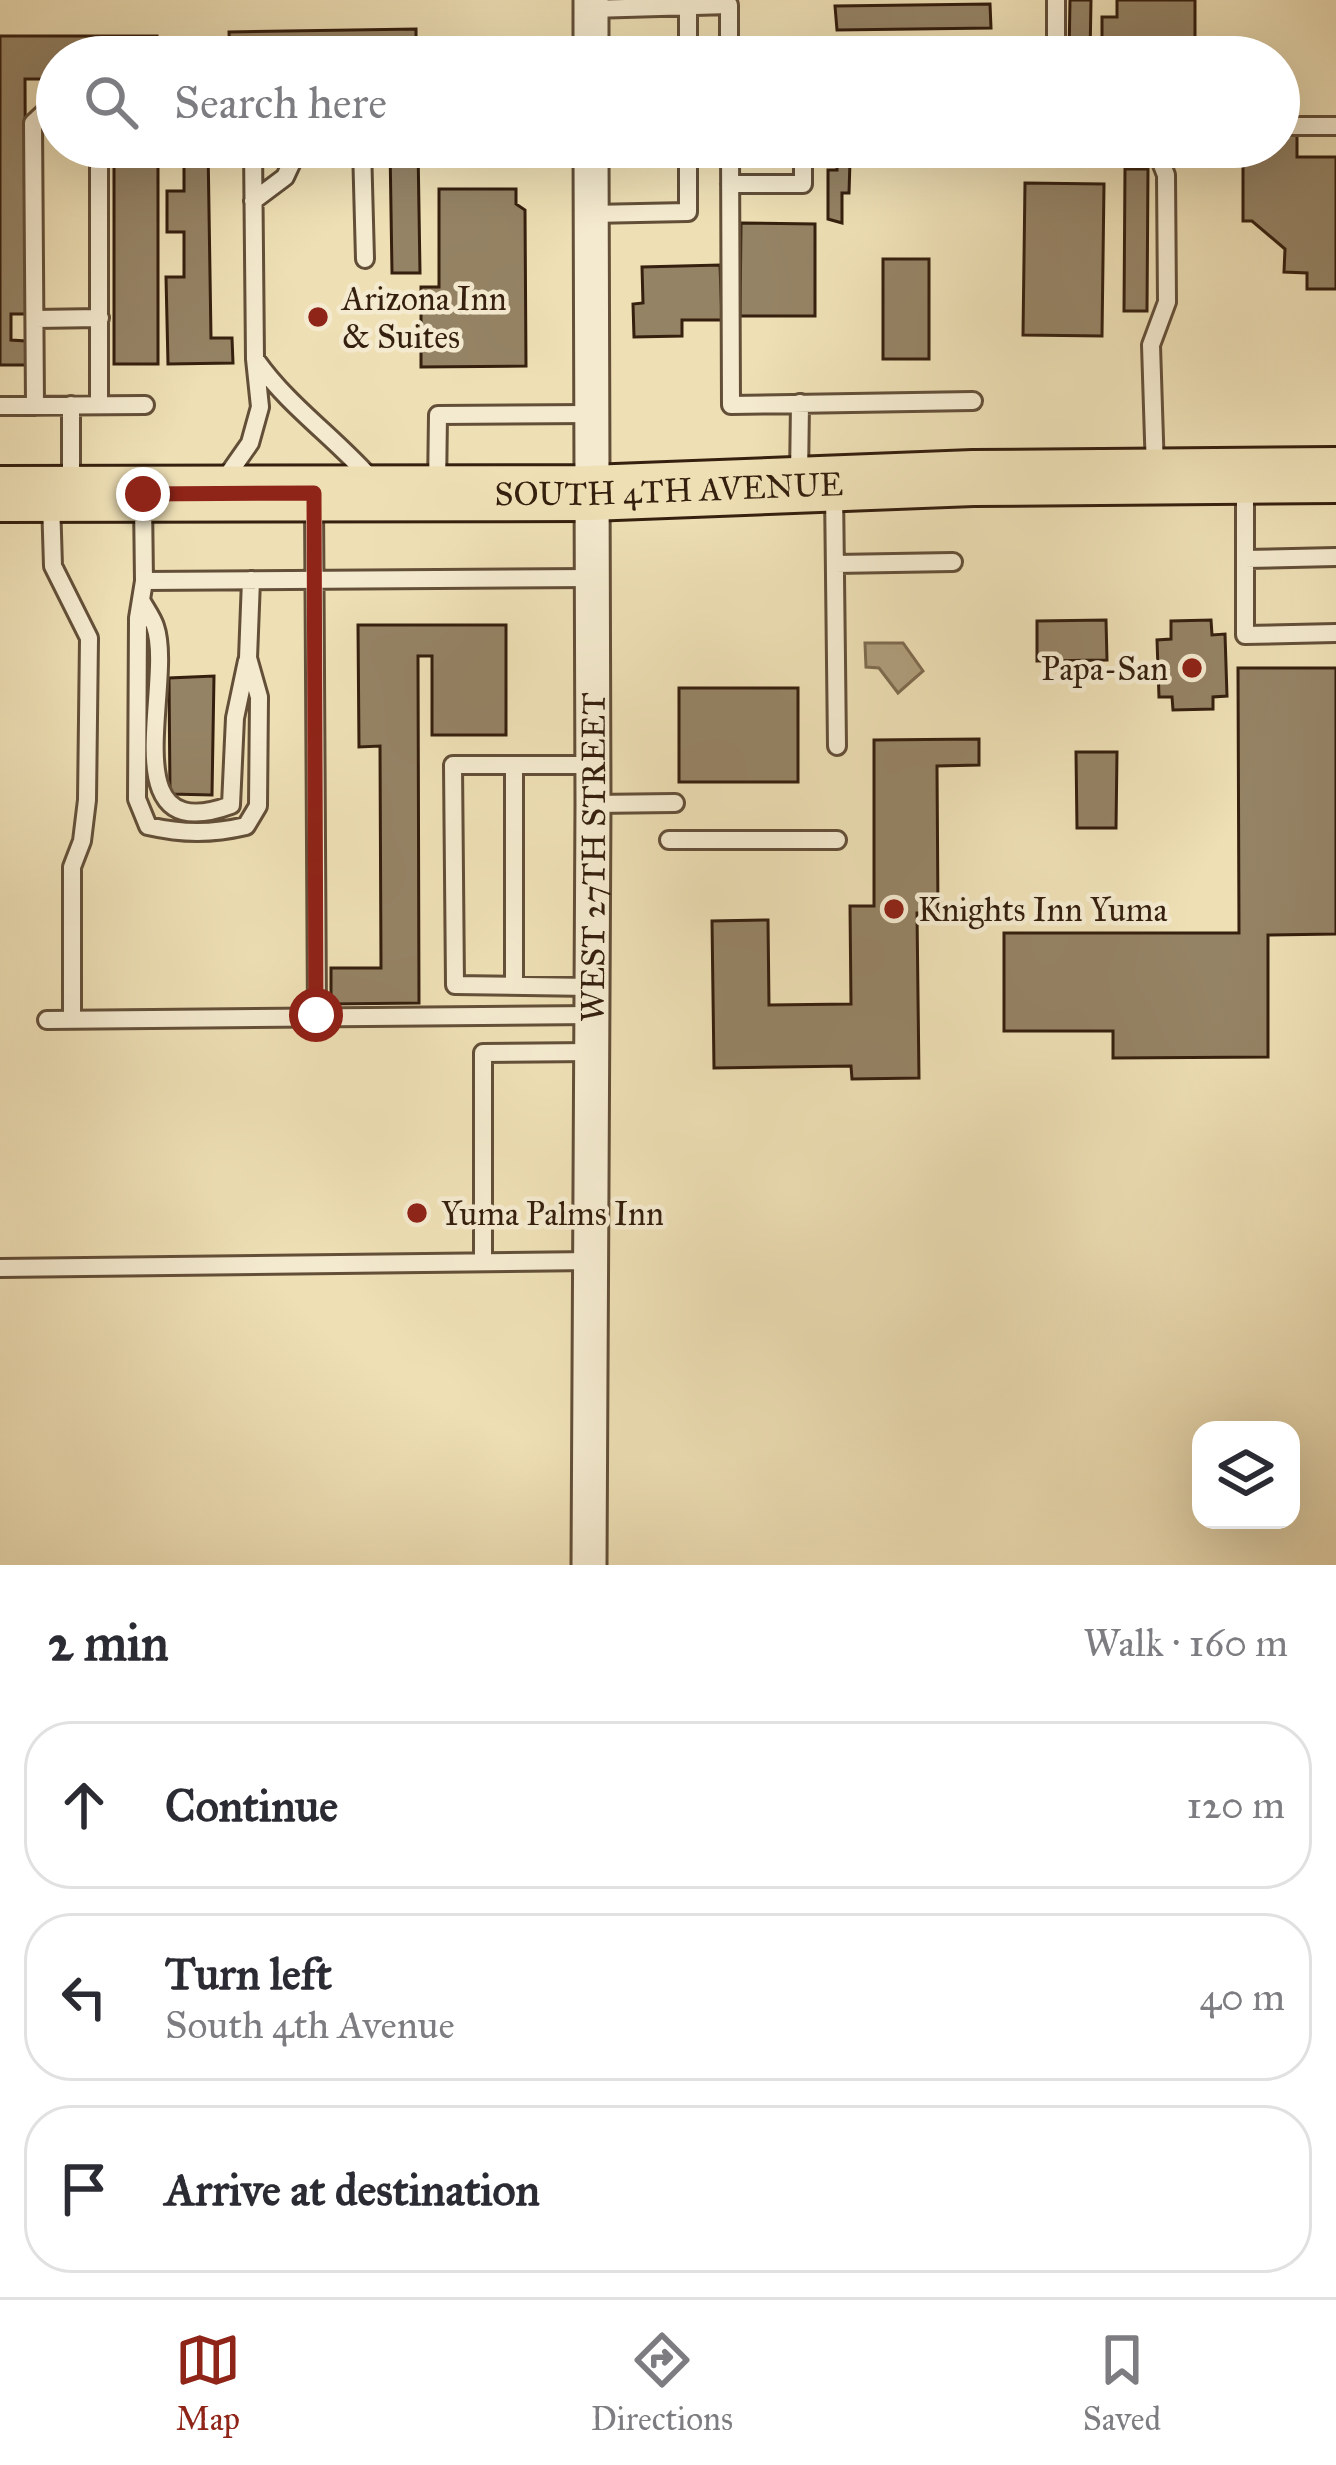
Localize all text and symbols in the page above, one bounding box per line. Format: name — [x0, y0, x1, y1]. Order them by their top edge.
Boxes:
search box — [36, 36, 1300, 168]
icon: search — [78, 69, 144, 135]
text: Search here — [174, 75, 387, 130]
place label: Arizona Inn & Suites — [340, 279, 507, 357]
marker: Arizona Inn & Suites — [305, 304, 331, 330]
street label: SOUTH 4TH AVENUE — [495, 464, 844, 514]
route end — [116, 467, 170, 521]
place label: Papa-San — [1041, 649, 1168, 689]
marker: Papa-San — [1179, 655, 1205, 681]
street label: WEST 27TH STREET — [573, 692, 614, 1022]
place label: Knights Inn Yuma — [918, 890, 1168, 930]
marker: Knights Inn Yuma — [881, 896, 907, 922]
route start — [289, 988, 343, 1042]
place label: Yuma Palms Inn — [441, 1194, 664, 1234]
marker: Yuma Palms Inn — [404, 1200, 430, 1226]
map controls — [1192, 1421, 1300, 1529]
button: layers — [1192, 1421, 1300, 1529]
text: 2 min — [48, 1612, 169, 1674]
text: Walk · 160 m — [1083, 1619, 1288, 1667]
icon: ahead — [51, 1772, 117, 1838]
text: Continue — [165, 1778, 338, 1833]
text: 120 m — [1186, 1781, 1285, 1829]
text: Turn left — [165, 1946, 332, 2001]
icon: left — [51, 1964, 117, 2030]
text: 40 m — [1199, 1973, 1285, 2021]
text: South 4th Avenue — [165, 2001, 455, 2049]
icon: arrive — [51, 2156, 117, 2222]
text: Arrive at destination — [165, 2162, 540, 2217]
tab: Map — [175, 2327, 241, 2439]
tab: Directions — [591, 2327, 733, 2439]
tab: Saved — [1083, 2327, 1161, 2439]

